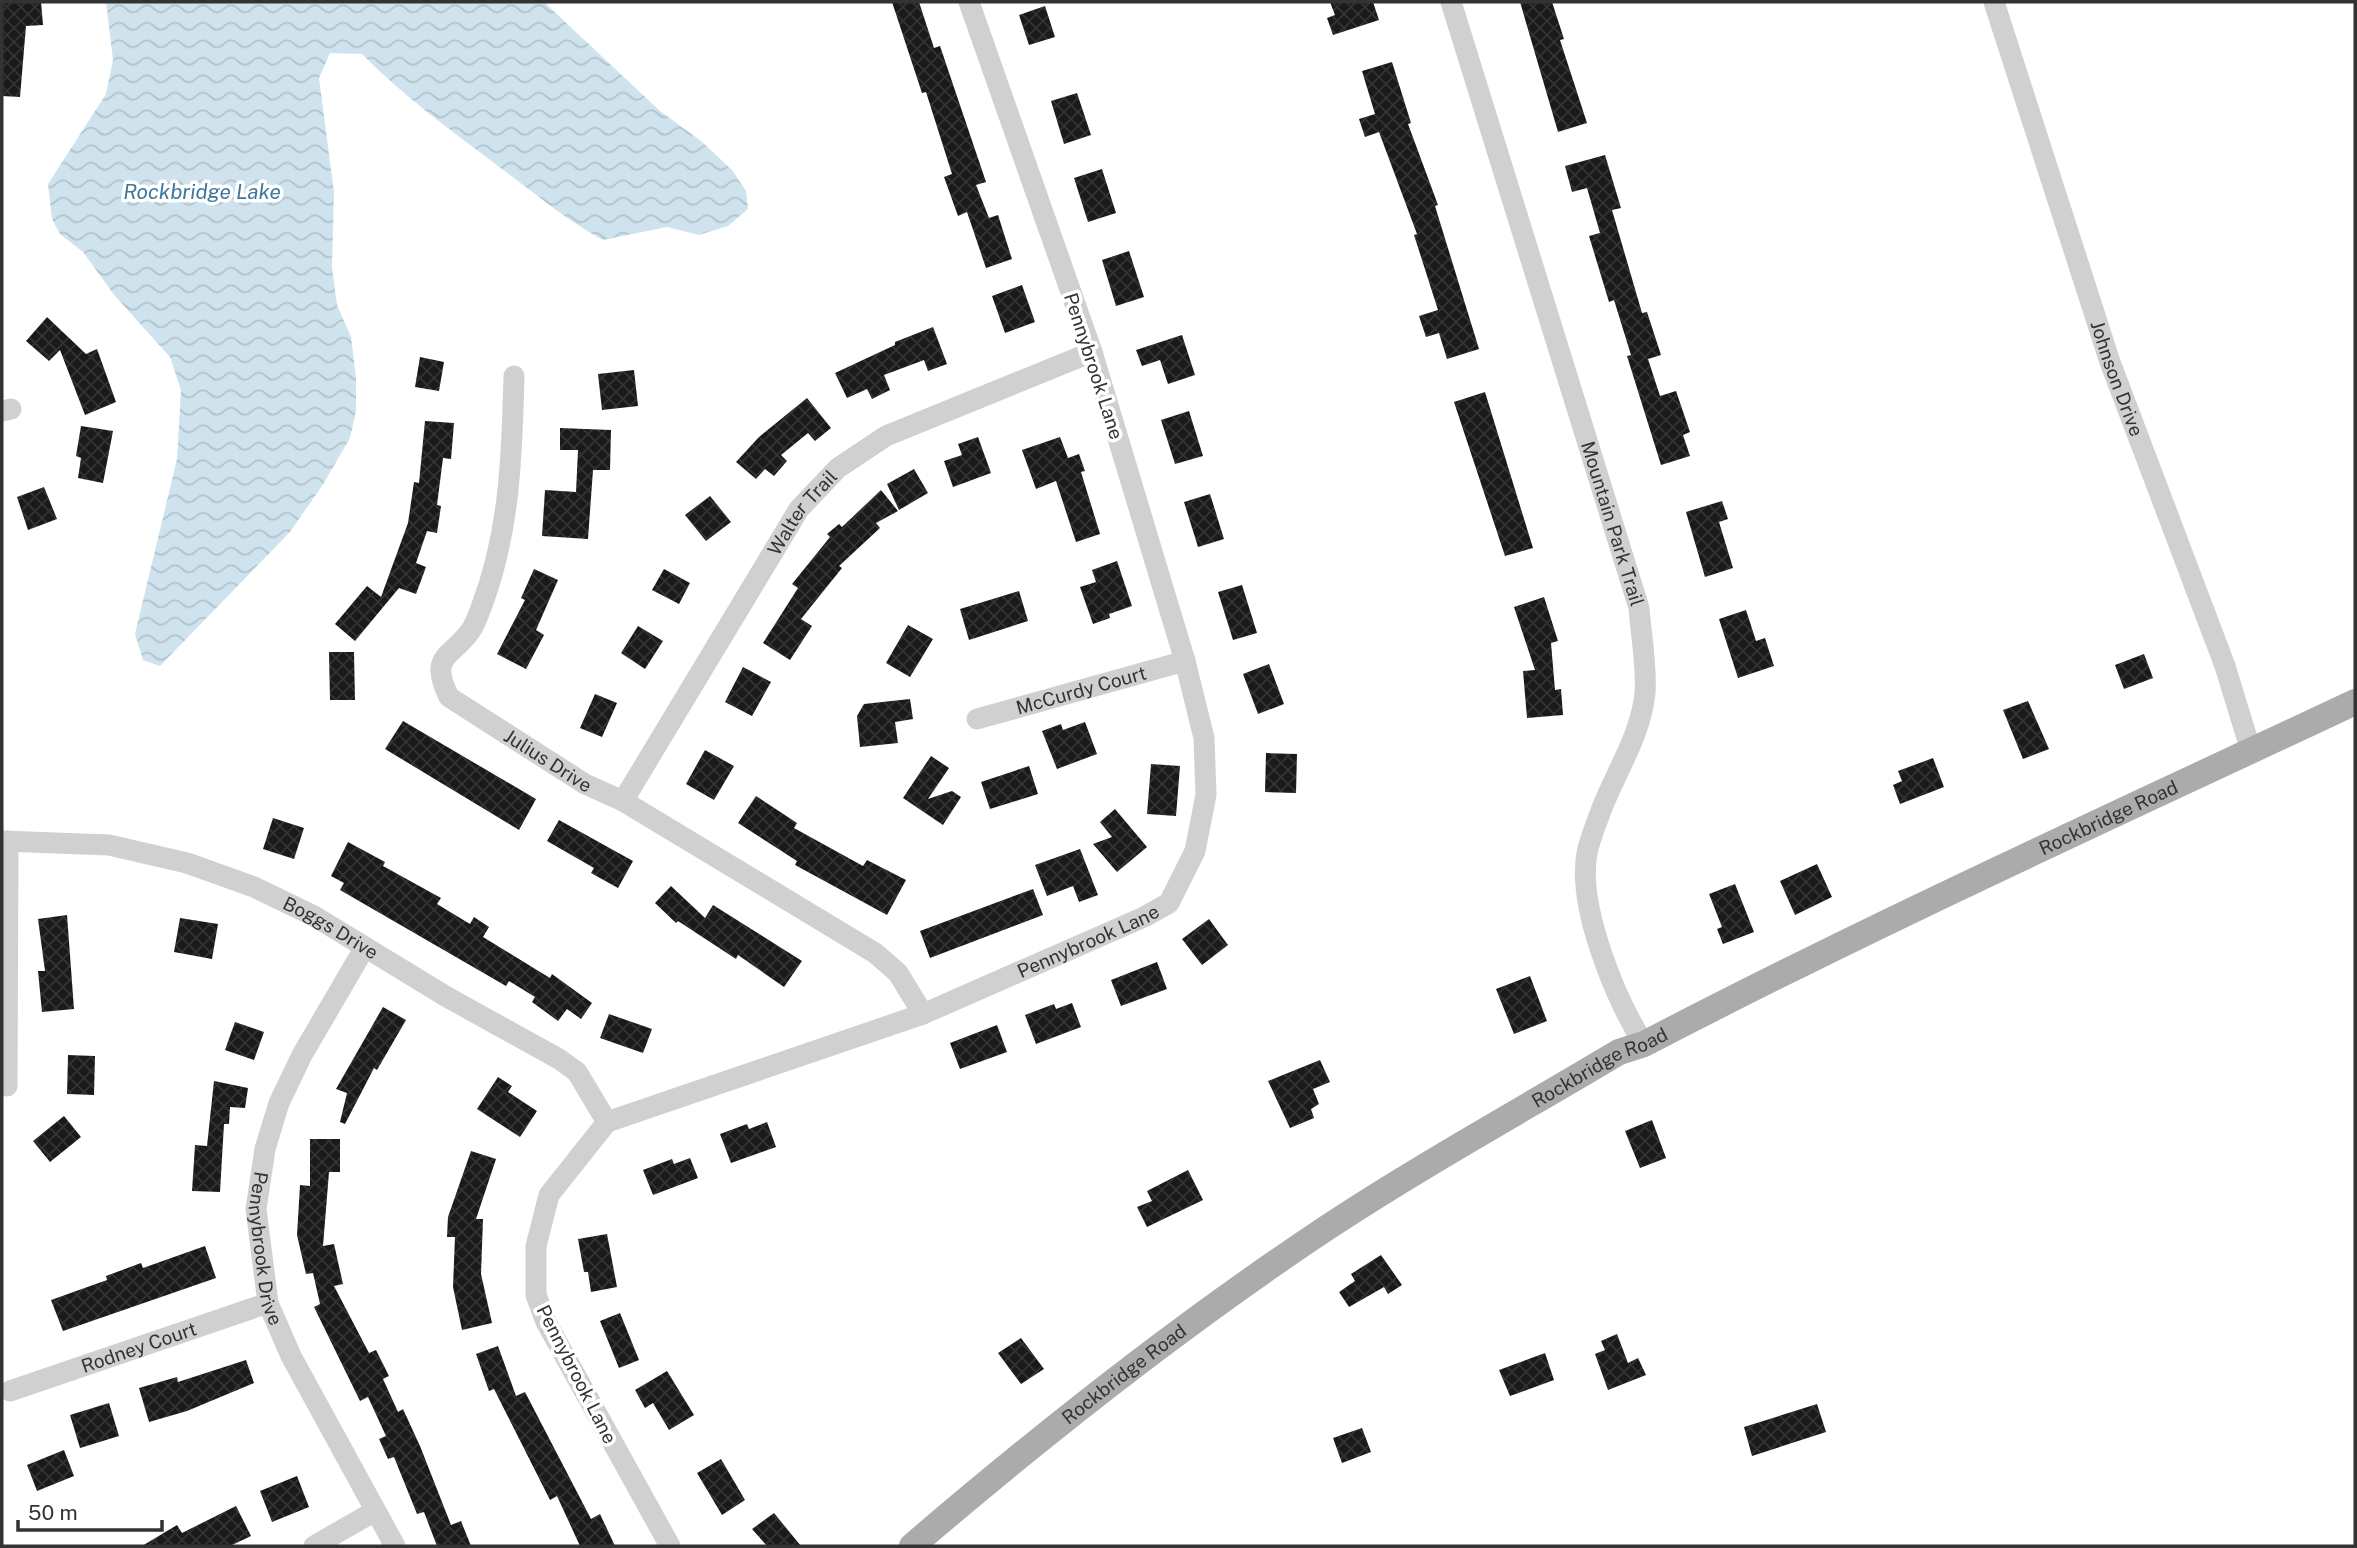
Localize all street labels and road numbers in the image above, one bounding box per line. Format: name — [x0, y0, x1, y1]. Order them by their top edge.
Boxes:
street label: Pennybrook Lane — [1060, 290, 1128, 442]
street label: Johnson Drive — [2086, 318, 2148, 439]
street label: Mountain Park Trail — [1577, 438, 1649, 609]
street label: Walter Trail — [763, 465, 841, 559]
street label: McCurdy Court — [1013, 661, 1149, 719]
street label: Julius Drive — [500, 724, 595, 796]
street label: Rockbridge Road — [2035, 776, 2181, 859]
street label: Boggs Drive — [279, 892, 382, 963]
street label: Pennybrook Lane — [1014, 900, 1163, 982]
street label: Rockbridge Road — [1528, 1023, 1671, 1112]
street label: Pennybrook Drive — [245, 1170, 287, 1328]
street label: Pennybrook Lane — [533, 1301, 621, 1447]
street label: Rodney Court — [78, 1317, 199, 1377]
street label: Rockbridge Road — [1057, 1319, 1190, 1429]

